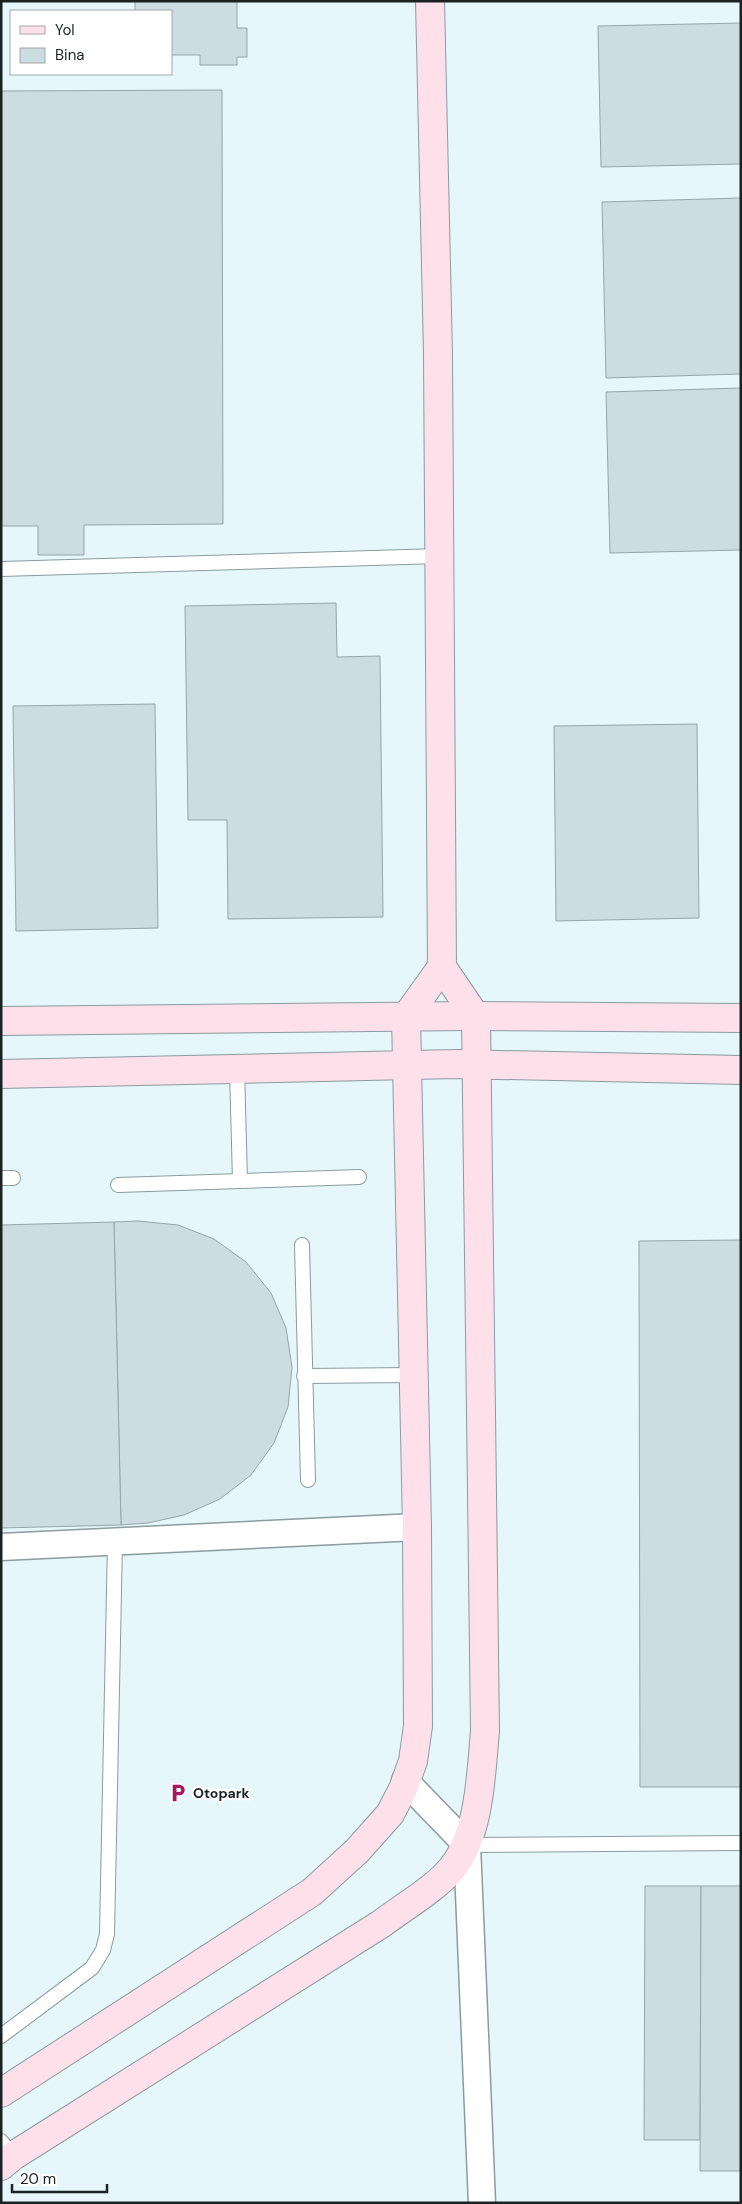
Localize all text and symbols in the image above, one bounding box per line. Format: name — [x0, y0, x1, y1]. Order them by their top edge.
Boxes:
legend — [10, 10, 172, 75]
text: Yol — [55, 20, 75, 40]
text: Bina — [55, 45, 84, 65]
parking icon: Otopark — [167, 1782, 189, 1804]
place label: Otopark — [193, 1784, 250, 1802]
scale bar — [12, 2162, 108, 2194]
text: 20 m — [20, 2169, 56, 2189]

